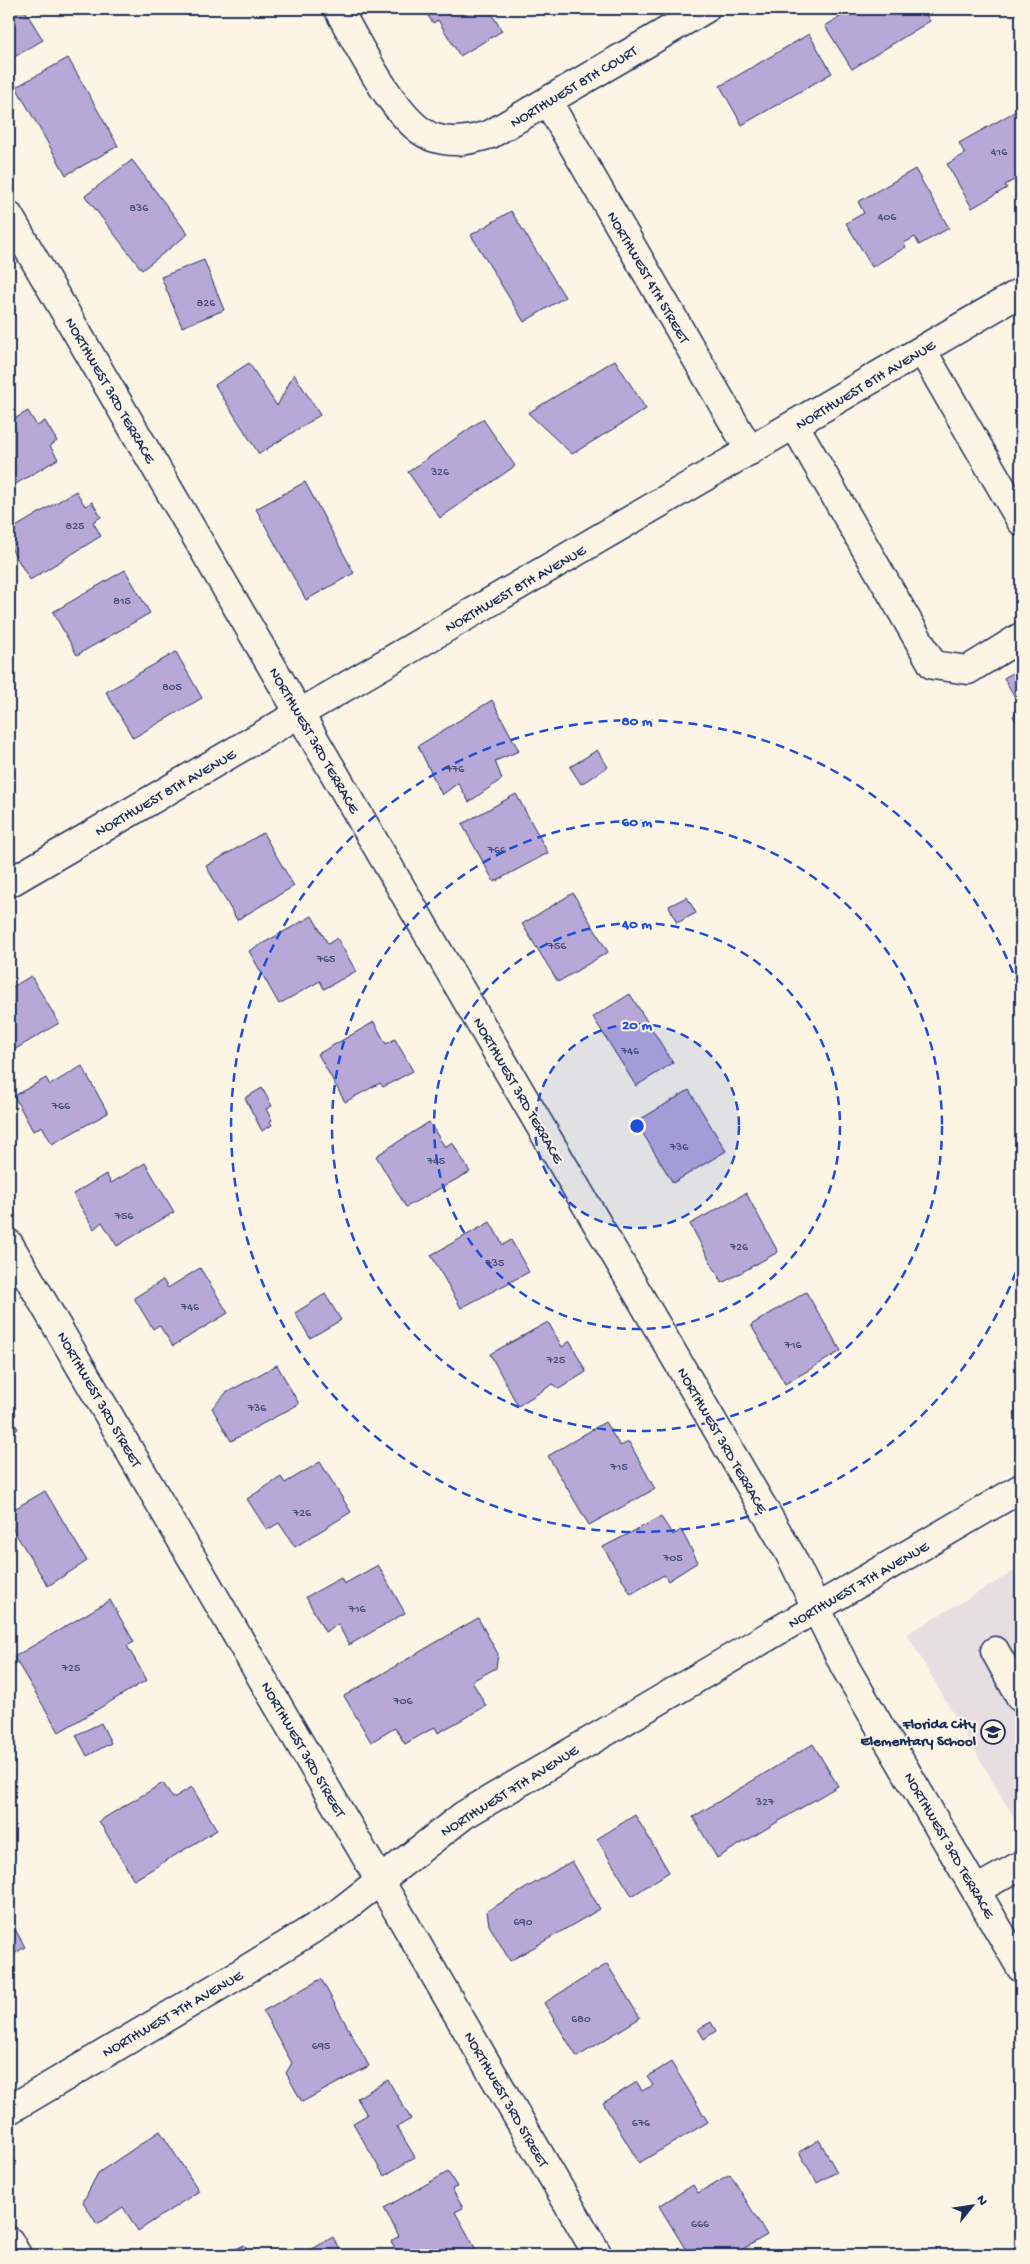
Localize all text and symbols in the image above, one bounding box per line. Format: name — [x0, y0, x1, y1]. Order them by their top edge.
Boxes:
street label: NORTHWEST 8TH COURT — [507, 42, 642, 133]
house number: 416 — [991, 146, 1008, 160]
house number: 836 — [130, 202, 149, 216]
street label: NORTHWEST 4TH STREET — [602, 209, 693, 348]
house number: 406 — [878, 211, 897, 225]
house number: 826 — [197, 297, 216, 311]
street label: NORTHWEST 3RD TERRACE — [60, 315, 159, 468]
street label: NORTHWEST 8TH AVENUE — [793, 337, 940, 435]
house number: 326 — [430, 466, 450, 480]
house number: 825 — [66, 520, 84, 534]
street label: NORTHWEST 8TH AVENUE — [442, 542, 590, 637]
house number: 815 — [113, 595, 131, 609]
street label: NORTHWEST 3RD TERRACE — [264, 665, 363, 818]
house number: 805 — [162, 681, 182, 695]
text: 80 m — [622, 713, 653, 731]
street label: NORTHWEST 8TH AVENUE — [92, 746, 240, 841]
house number: 776 — [445, 763, 465, 777]
text: 60 m — [622, 814, 653, 832]
house number: 766 — [487, 844, 507, 858]
text: 40 m — [621, 916, 652, 934]
house number: 756 — [547, 940, 567, 954]
house number: 765 — [316, 953, 335, 967]
street label: NORTHWEST 3RD TERRACE — [468, 1015, 567, 1168]
text: 20 m — [622, 1017, 652, 1035]
house number: 746 — [620, 1045, 640, 1059]
house number: 766 — [51, 1100, 71, 1114]
centre of rings — [628, 1117, 646, 1135]
house number: 736 — [669, 1141, 689, 1155]
house number: 745 — [426, 1155, 445, 1169]
house number: 756 — [114, 1210, 134, 1224]
house number: 726 — [729, 1241, 749, 1255]
house number: 735 — [485, 1257, 504, 1271]
house number: 746 — [180, 1301, 200, 1315]
street label: NORTHWEST 3RD STREET — [52, 1329, 145, 1472]
house number: 716 — [783, 1339, 803, 1353]
house number: 725 — [546, 1354, 565, 1368]
street label: NORTHWEST 3RD TERRACE — [672, 1365, 771, 1518]
house number: 736 — [247, 1402, 267, 1416]
house number: 715 — [609, 1461, 628, 1475]
house number: 726 — [292, 1507, 312, 1521]
street label: NORTHWEST 7TH AVENUE — [785, 1538, 933, 1633]
house number: 705 — [662, 1552, 683, 1566]
house number: 716 — [347, 1603, 367, 1617]
house number: 725 — [61, 1662, 80, 1676]
street label: NORTHWEST 3RD STREET — [256, 1679, 349, 1822]
house number: 706 — [392, 1695, 413, 1709]
place label: Florida City Elementary School — [860, 1716, 977, 1751]
school or university icon: Florida City Elementary School — [980, 1719, 1006, 1745]
street label: NORTHWEST 7TH AVENUE — [438, 1741, 583, 1842]
street label: NORTHWEST 3RD TERRACE — [899, 1770, 998, 1923]
house number: 327 — [755, 1796, 775, 1810]
house number: 690 — [514, 1916, 533, 1930]
street label: NORTHWEST 7TH AVENUE — [99, 1967, 247, 2062]
house number: 680 — [571, 2013, 591, 2027]
street label: NORTHWEST 3RD STREET — [459, 2029, 552, 2172]
house number: 695 — [312, 2040, 330, 2054]
house number: 676 — [632, 2117, 651, 2131]
north arrow — [948, 2182, 998, 2232]
text: N — [971, 2193, 991, 2209]
house number: 666 — [691, 2218, 710, 2232]

